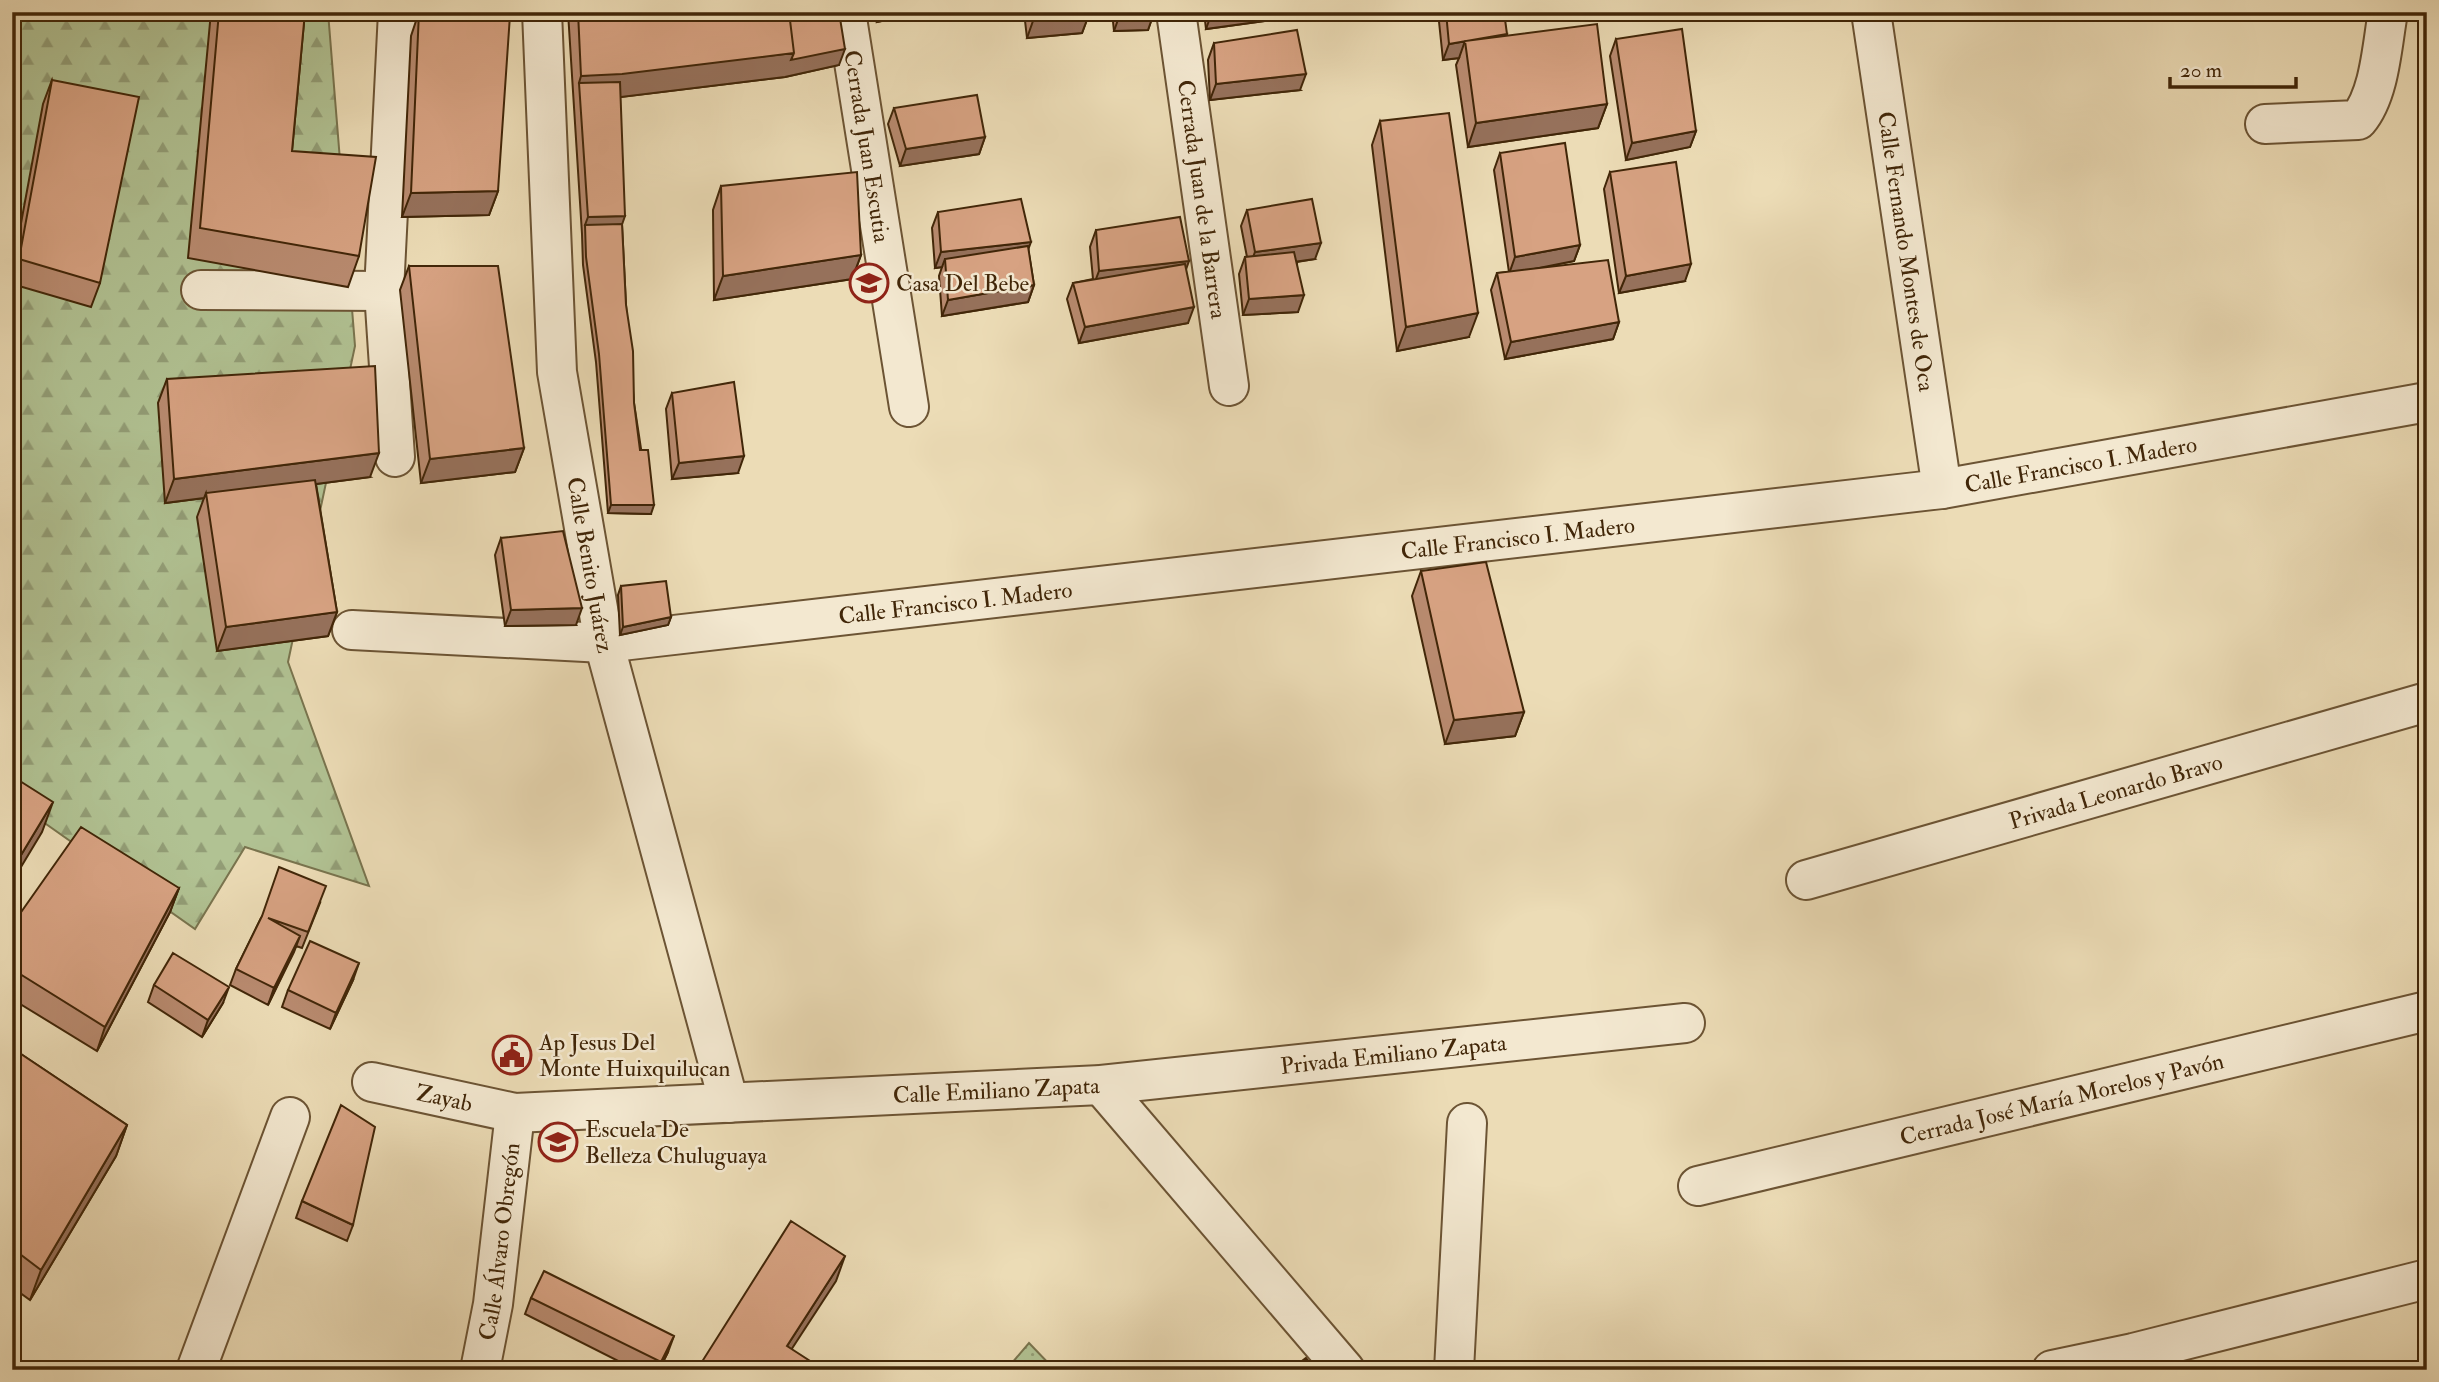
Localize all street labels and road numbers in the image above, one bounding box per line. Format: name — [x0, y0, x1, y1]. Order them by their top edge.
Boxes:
street label: Cerrada Juan Escutia — [837, 48, 897, 245]
street label: Cerrada Juan de la Barrera — [1171, 78, 1233, 321]
street label: Calle Fernando Montes de Oca — [1871, 110, 1941, 394]
street label: Calle Francisco I. Madero — [1962, 430, 2199, 500]
street label: Calle Benito Juárez — [560, 475, 620, 656]
street label: Calle Francisco I. Madero — [1399, 510, 1636, 566]
street label: Calle Francisco I. Madero — [837, 575, 1074, 631]
street label: Privada Leonardo Bravo — [2006, 747, 2226, 836]
street label: Privada Emiliano Zapata — [1279, 1028, 1509, 1081]
street label: Cerrada José María Morelos y Pavón — [1897, 1046, 2227, 1152]
street label: Calle Emiliano Zapata — [892, 1071, 1101, 1110]
street label: Zayab — [413, 1078, 475, 1118]
street label: Calle Álvaro Obregón — [472, 1141, 526, 1343]

